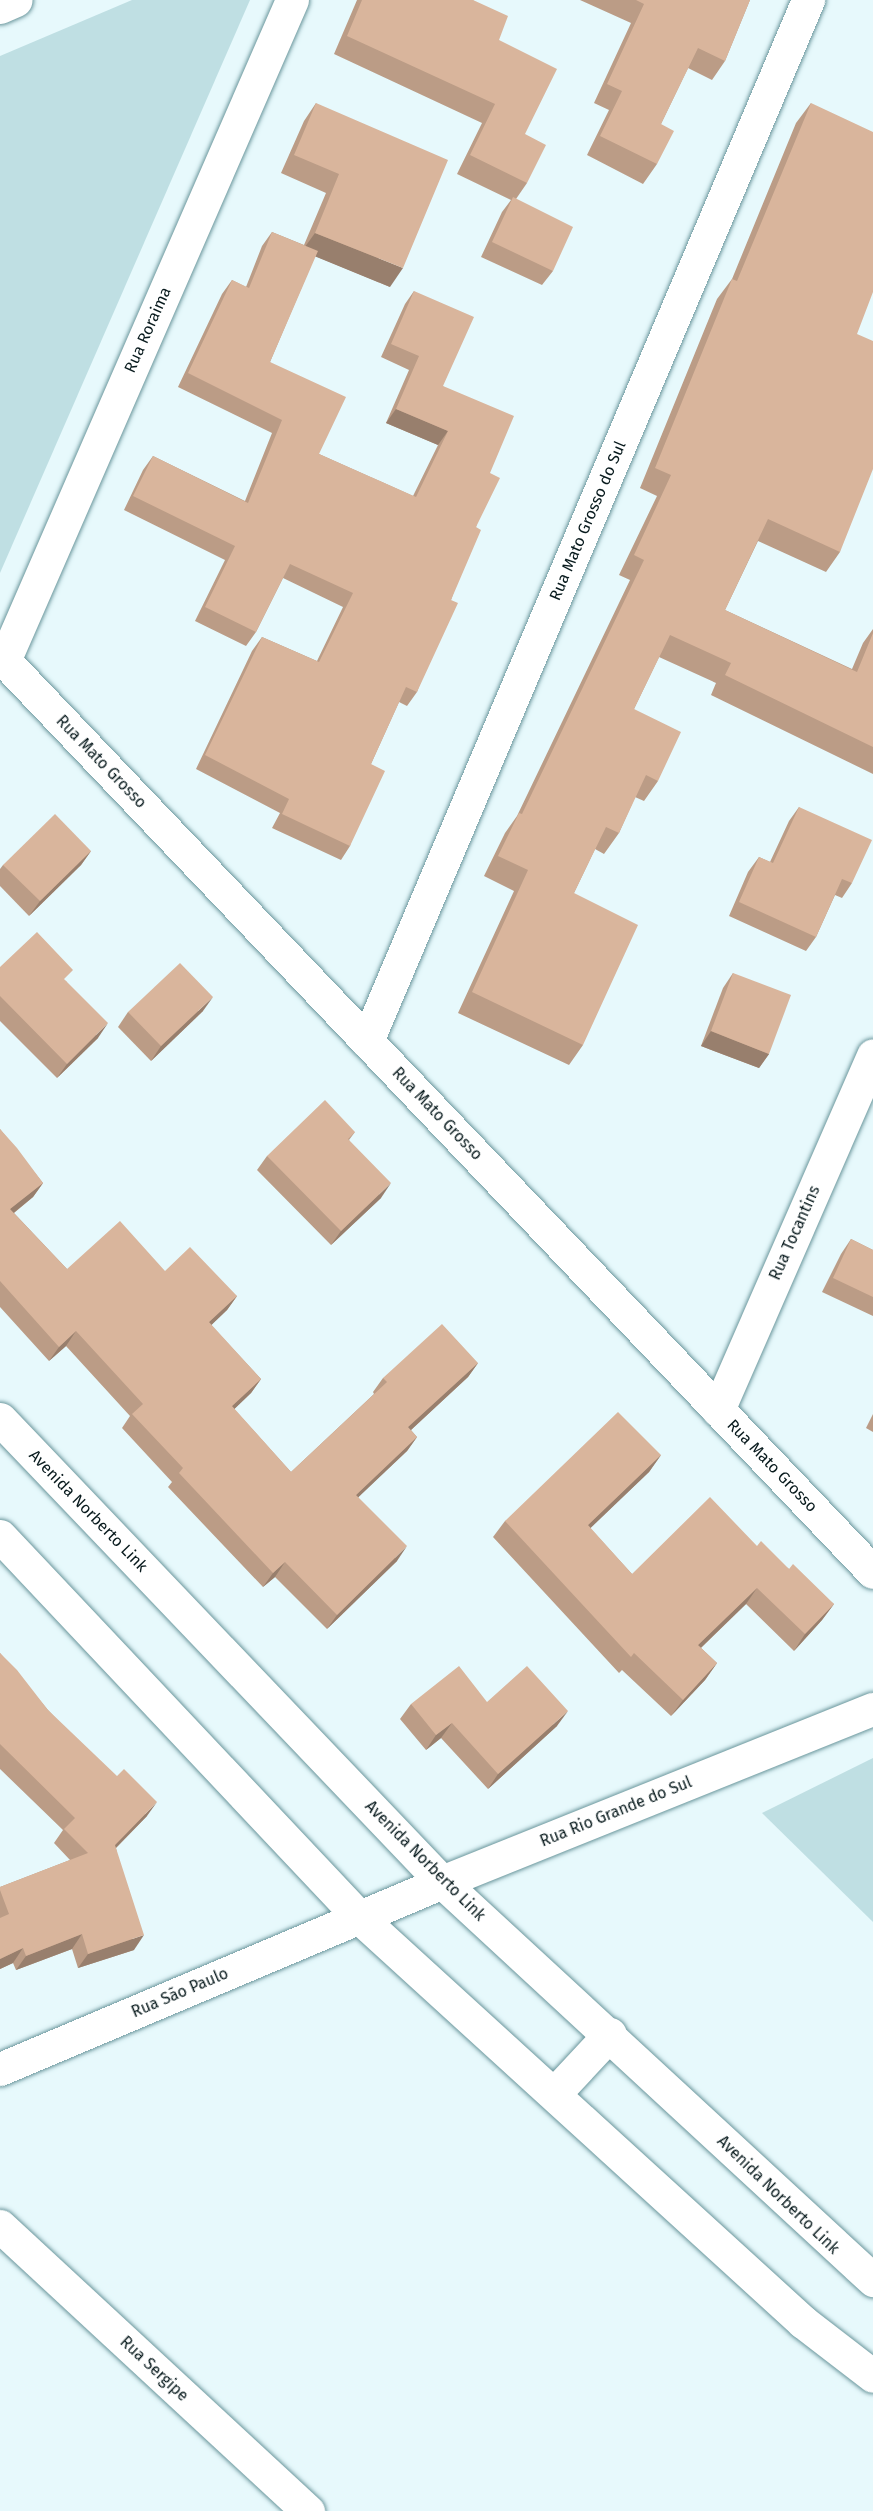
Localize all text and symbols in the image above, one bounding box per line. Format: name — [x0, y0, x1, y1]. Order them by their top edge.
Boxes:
street label: Rua Roraima — [121, 284, 175, 376]
street label: Rua Mato Grosso do Sul — [546, 438, 630, 604]
street label: Rua Mato Grosso — [52, 712, 150, 812]
street label: Rua Mato Grosso — [388, 1064, 486, 1164]
street label: Rua Tocantins — [766, 1183, 824, 1283]
street label: Rua Mato Grosso — [723, 1416, 821, 1516]
street label: Avenida Norberto Link — [25, 1446, 151, 1576]
street label: Rua Rio Grande do Sul — [537, 1773, 695, 1851]
street label: Avenida Norberto Link — [361, 1797, 489, 1925]
street label: Rua São Paulo — [129, 1964, 231, 2022]
street label: Avenida Norberto Link — [713, 2132, 843, 2258]
street label: Rua Sergipe — [116, 2333, 192, 2405]

